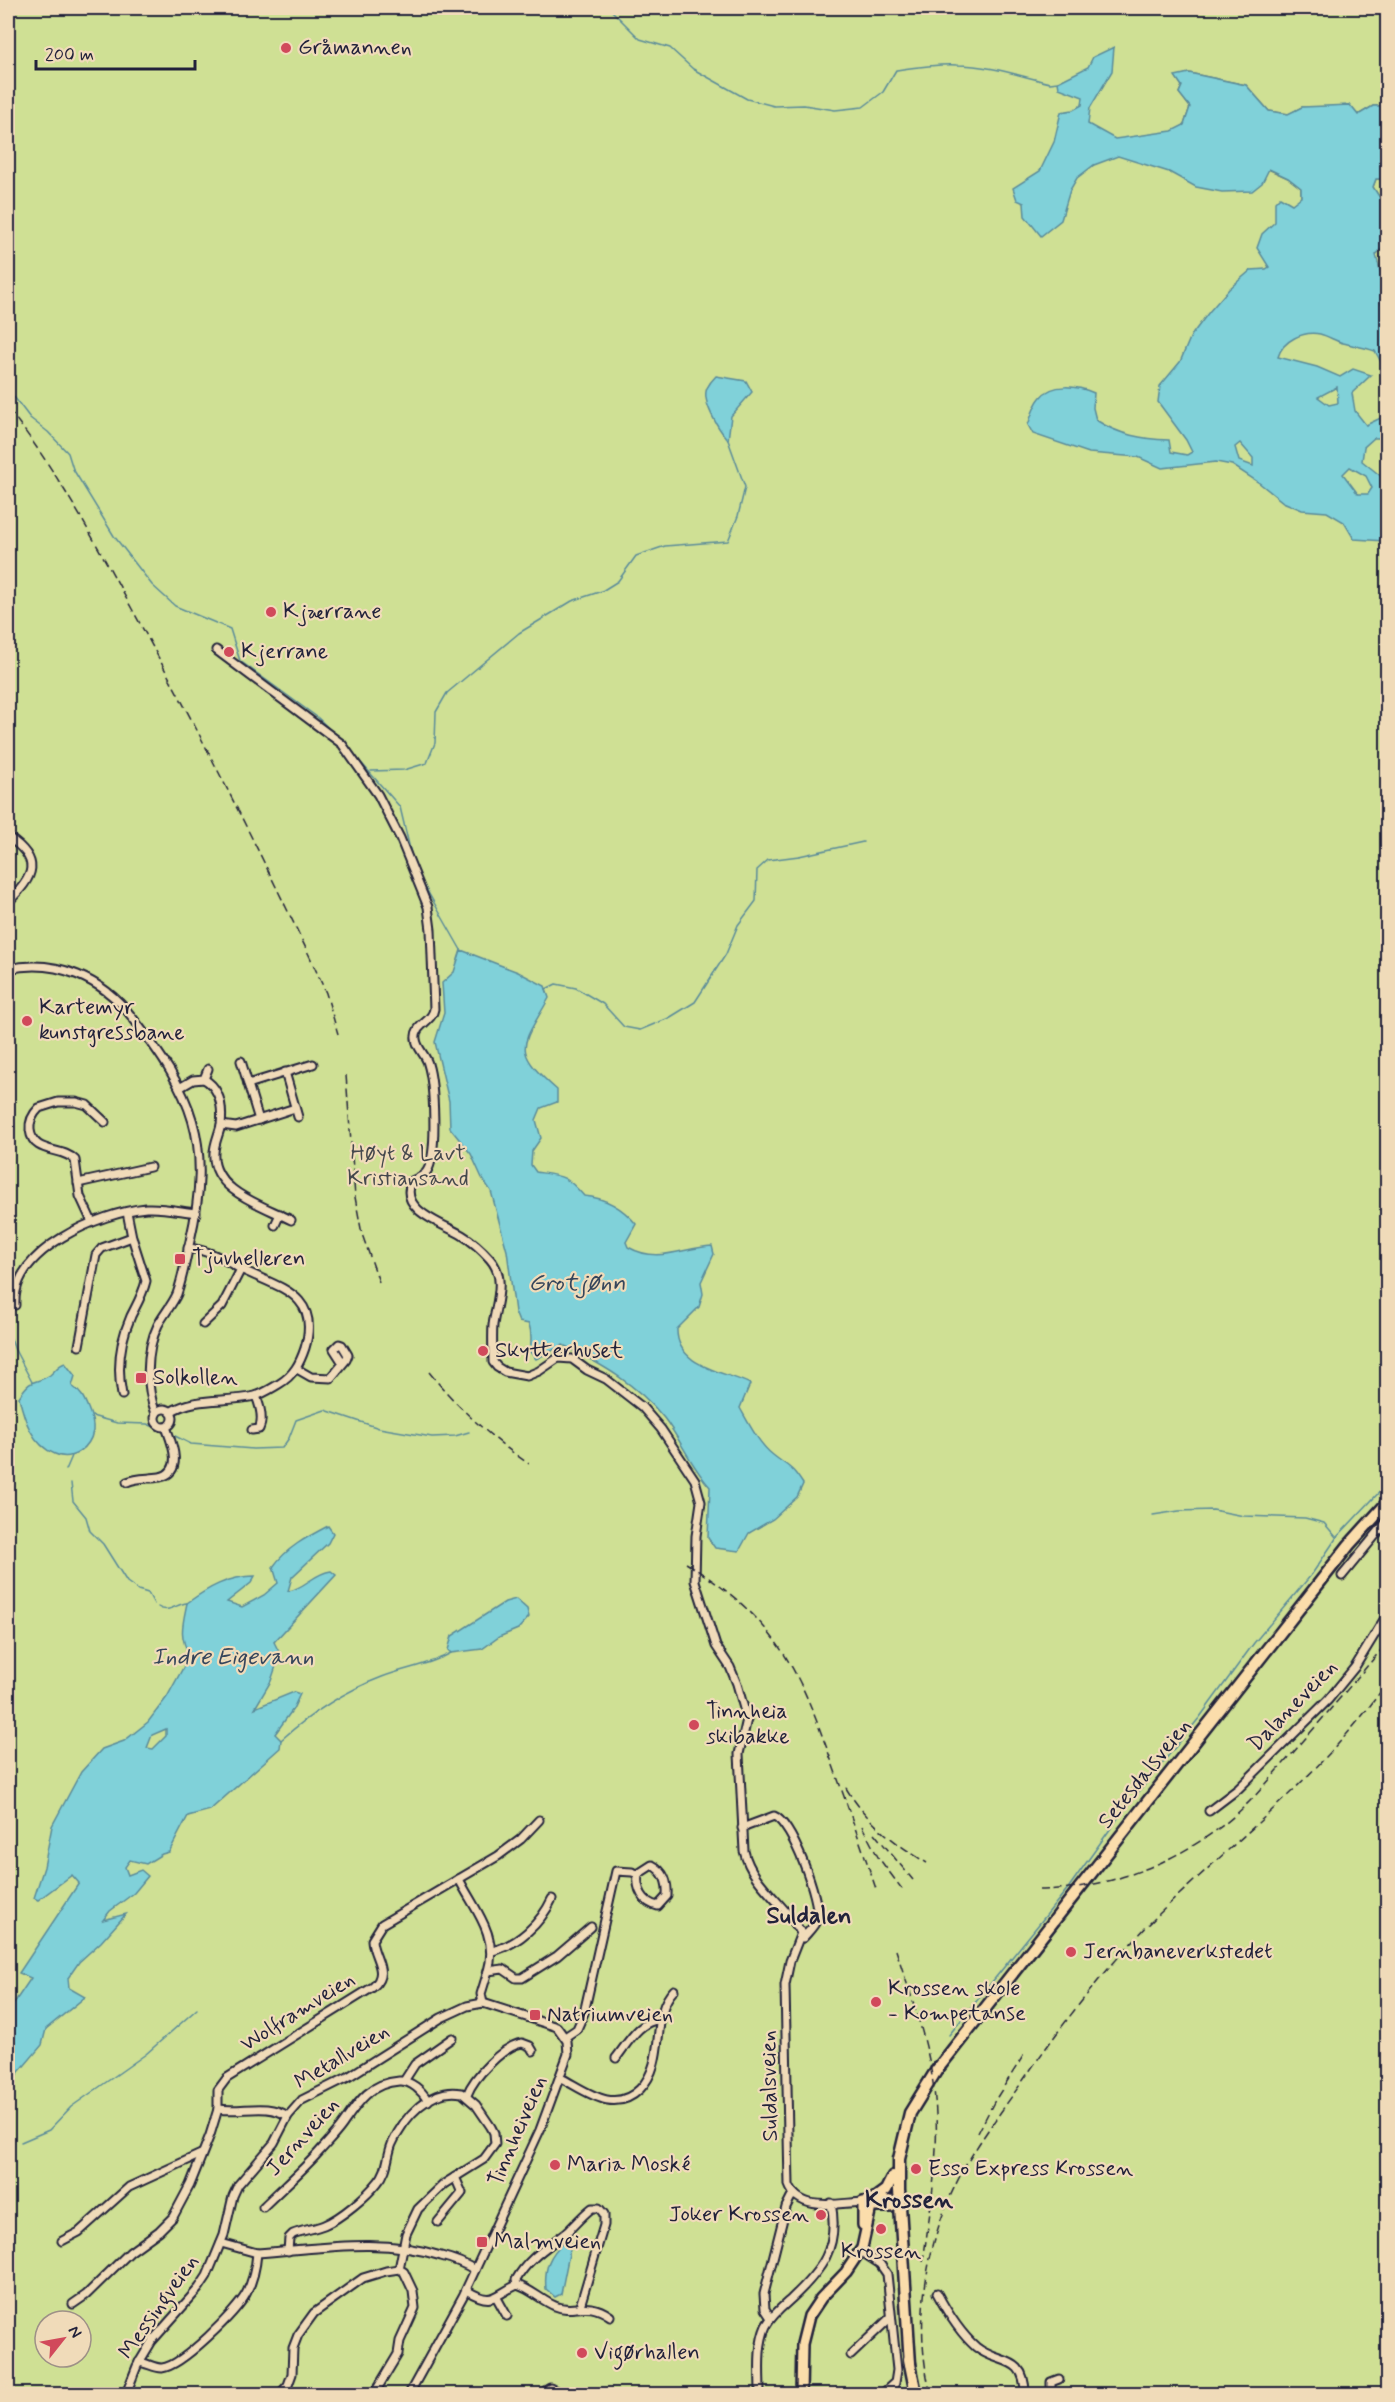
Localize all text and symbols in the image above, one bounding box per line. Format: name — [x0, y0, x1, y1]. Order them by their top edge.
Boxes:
scale bar — [36, 33, 195, 71]
place label: Gråmannen — [298, 34, 412, 62]
marker: Gråmannen — [279, 41, 293, 55]
text: 200 m — [45, 43, 94, 67]
place label: Kjærrane — [283, 598, 382, 627]
marker: Kjærrane — [264, 605, 278, 619]
place label: Kjerrane — [241, 638, 328, 667]
marker: Kjerrane — [222, 645, 236, 659]
place label: Kartemyr kunstgressbane — [39, 994, 185, 1048]
marker: Kartemyr kunstgressbane — [20, 1014, 34, 1028]
park label: Høyt & Lavt Kristiansand — [347, 1140, 469, 1193]
place label: Tjuvhelleren — [192, 1245, 305, 1274]
marker: Tjuvhelleren — [173, 1252, 187, 1266]
water label: Grotjønn — [529, 1268, 625, 1299]
place label: Skytterhuset — [495, 1337, 623, 1365]
marker: Skytterhuset — [476, 1344, 490, 1358]
place label: Solkollen — [153, 1364, 238, 1392]
marker: Solkollen — [134, 1371, 148, 1385]
water label: Indre Eigevann — [152, 1642, 314, 1673]
street label: Dalaneveien — [1242, 1654, 1344, 1758]
place label: Tinnheia skibakke — [706, 1698, 790, 1751]
street label: Setesdalsveien — [1092, 1713, 1198, 1835]
marker: Tinnheia skibakke — [687, 1718, 701, 1732]
district label: Suldalen — [767, 1901, 851, 1932]
place label: Jernbaneverkstedet — [1083, 1938, 1273, 1966]
marker: Jernbaneverkstedet — [1064, 1945, 1078, 1959]
street label: Wolframveien — [235, 1966, 361, 2058]
place label: Krossen skole - Kompetanse — [888, 1975, 1026, 2028]
marker: Krossen skole - Kompetanse — [869, 1995, 883, 2009]
place label: Natriumveien — [547, 2001, 673, 2029]
marker: Natriumveien — [528, 2008, 542, 2022]
street label: Metallveien — [289, 2018, 395, 2096]
street label: Suldalsveien — [755, 2030, 785, 2142]
street label: Tinnheiveien — [482, 2071, 554, 2191]
street label: Jernveien — [260, 2092, 346, 2182]
place label: Maria Moské — [567, 2151, 690, 2179]
place label: Esso Express Krossen — [928, 2155, 1133, 2183]
marker: Maria Moské — [548, 2158, 562, 2172]
marker: Esso Express Krossen — [909, 2162, 923, 2176]
district label: Krossen — [865, 2185, 953, 2216]
place label: Joker Krossen — [669, 2201, 809, 2229]
marker: Joker Krossen — [814, 2208, 828, 2222]
marker: Krossen — [874, 2222, 888, 2236]
place label: Malmveien — [494, 2228, 601, 2256]
marker: Malmveien — [475, 2235, 489, 2249]
place label: Krossen — [841, 2238, 921, 2266]
street label: Messingveien — [113, 2249, 208, 2367]
north arrow — [33, 2309, 93, 2369]
text: N — [63, 2322, 86, 2342]
place label: Vigørhallen — [594, 2339, 700, 2370]
marker: Vigørhallen — [575, 2346, 589, 2360]

